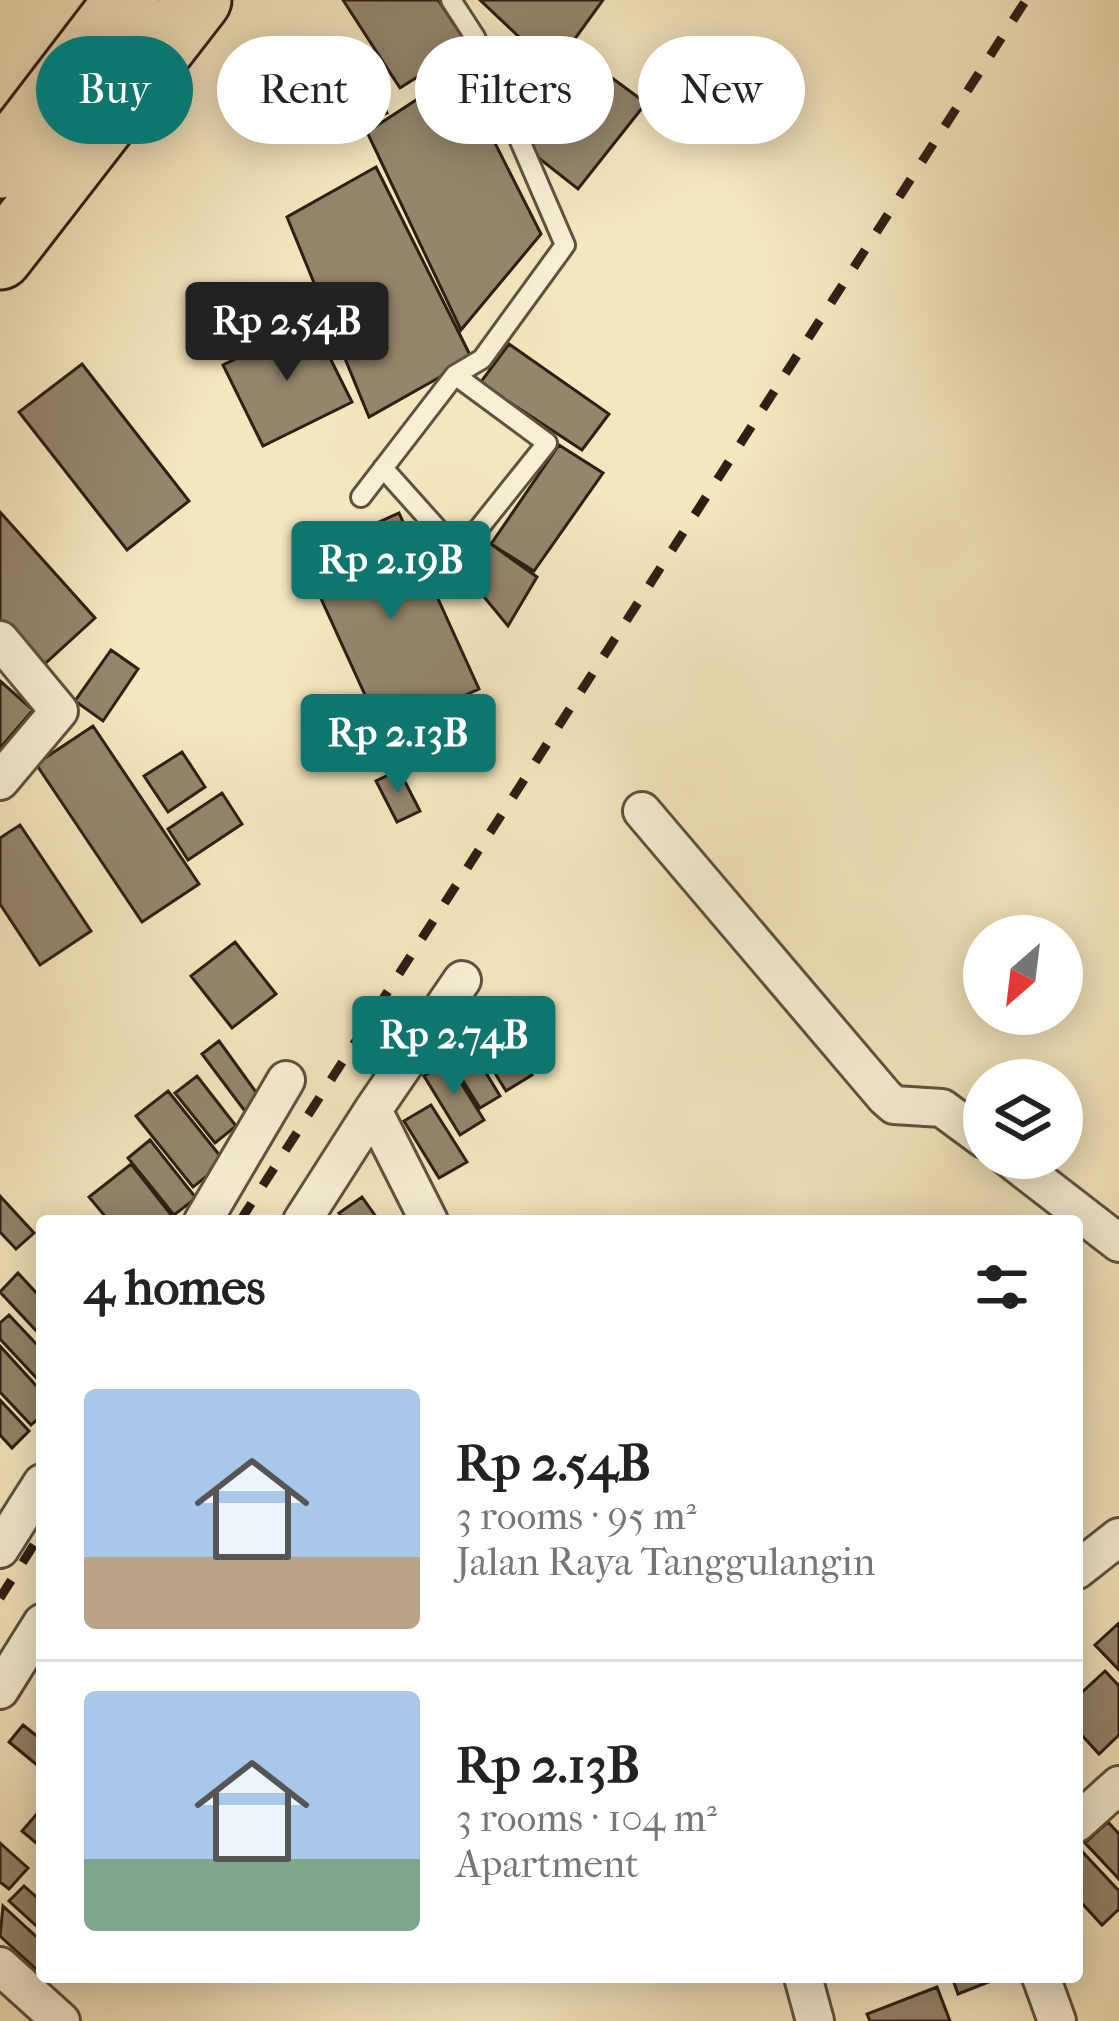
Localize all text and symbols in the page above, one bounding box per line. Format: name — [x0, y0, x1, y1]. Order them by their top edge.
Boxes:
chip: Buy — [36, 36, 193, 144]
chip: Rent — [217, 36, 391, 144]
chip: Filters — [415, 36, 614, 144]
chip: New — [638, 36, 805, 144]
pin: Rp 2.54B — [163, 282, 411, 384]
text: Rp 2.54B — [212, 298, 362, 344]
pin: Rp 2.19B — [267, 521, 515, 623]
text: Rp 2.19B — [318, 537, 464, 583]
pin: Rp 2.13B — [274, 694, 522, 796]
text: Rp 2.13B — [328, 710, 468, 756]
north arrow — [963, 915, 1083, 1035]
map controls — [963, 915, 1083, 1179]
pin: Rp 2.74B — [330, 996, 578, 1098]
text: Rp 2.74B — [379, 1012, 529, 1058]
button: layers — [963, 1059, 1083, 1179]
icon: filters — [969, 1254, 1035, 1320]
text: 4 homes — [84, 1257, 265, 1317]
text: Rp 2.54B — [456, 1433, 651, 1493]
icon: home — [180, 1437, 324, 1581]
text: 3 rooms · 95 m² — [456, 1493, 697, 1539]
text: Jalan Raya Tanggulangin — [456, 1539, 875, 1585]
text: Rp 2.13B — [456, 1735, 640, 1795]
icon: home — [180, 1739, 324, 1883]
text: 3 rooms · 104 m² — [456, 1795, 717, 1841]
text: Apartment — [456, 1841, 639, 1887]

